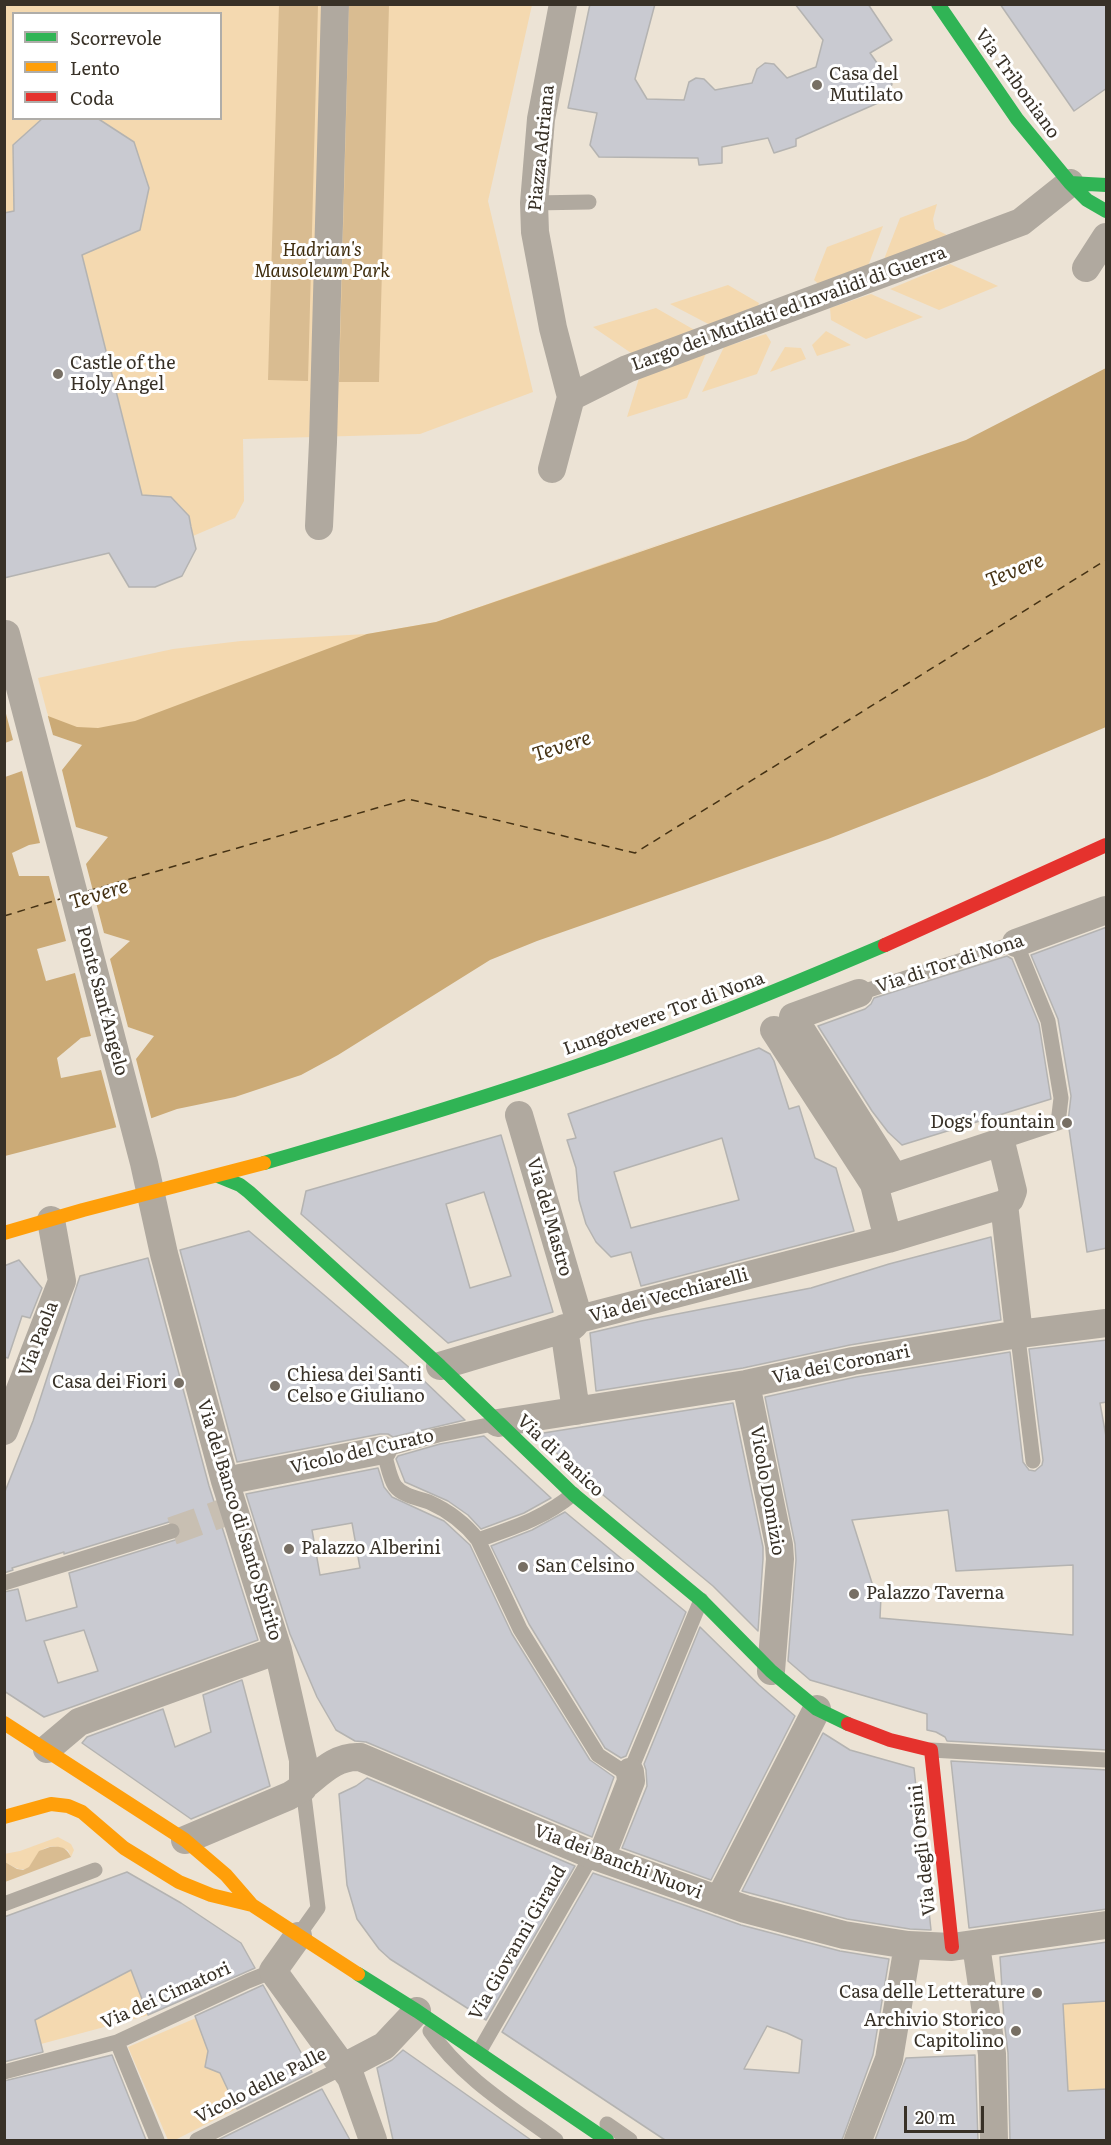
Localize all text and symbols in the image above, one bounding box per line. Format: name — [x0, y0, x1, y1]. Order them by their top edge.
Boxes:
legend — [12, 12, 222, 120]
text: Scorrevole — [70, 24, 162, 51]
street label: Via Triboniano — [970, 25, 1064, 143]
text: Lento — [70, 54, 120, 81]
place label: Casa del Mutilato — [829, 64, 903, 106]
marker: Casa del Mutilato — [810, 78, 824, 92]
text: Coda — [70, 84, 114, 111]
street label: Piazza Adriana — [525, 84, 559, 212]
park label: Hadrian's Mausoleum Park — [254, 240, 390, 282]
street label: Largo dei Mutilati ed Invalidi di Guerra — [629, 242, 949, 376]
place label: Castle of the Holy Angel — [70, 353, 175, 395]
marker: Castle of the Holy Angel — [51, 367, 65, 381]
water label: Tevere — [983, 549, 1047, 593]
water label: Tevere — [530, 726, 594, 768]
water label: Tevere — [67, 875, 131, 915]
street label: Ponte Sant'Angelo — [72, 924, 132, 1078]
street label: Via di Tor di Nona — [873, 930, 1027, 998]
street label: Lungotevere Tor di Nona — [560, 968, 768, 1060]
place label: Dogs' fountain — [930, 1112, 1055, 1134]
marker: Dogs' fountain — [1060, 1116, 1074, 1130]
street label: Via del Mastro — [522, 1155, 576, 1279]
street label: Via dei Vecchiarelli — [587, 1264, 751, 1328]
street label: Via Paola — [15, 1298, 63, 1380]
street label: Via dei Coronari — [770, 1341, 912, 1389]
place label: Chiesa dei Santi Celso e Giuliano — [287, 1365, 425, 1408]
place label: Casa dei Fiori — [52, 1372, 167, 1394]
marker: Casa dei Fiori — [172, 1376, 186, 1390]
marker: Chiesa dei Santi Celso e Giuliano — [268, 1379, 282, 1393]
street label: Via del Banco di Santo Spirito — [192, 1397, 286, 1643]
street label: Via di Panico — [512, 1410, 608, 1502]
street label: Vicolo del Curato — [288, 1425, 436, 1479]
street label: Vicolo Domizio — [745, 1425, 789, 1557]
place label: Palazzo Alberini — [301, 1538, 441, 1560]
marker: Palazzo Alberini — [282, 1542, 296, 1556]
place label: San Celsino — [535, 1556, 635, 1578]
marker: San Celsino — [516, 1560, 530, 1574]
place label: Palazzo Taverna — [866, 1583, 1004, 1605]
marker: Palazzo Taverna — [847, 1587, 861, 1601]
street label: Via degli Orsini — [905, 1783, 941, 1917]
street label: Via dei Banchi Nuovi — [531, 1820, 705, 1904]
street label: Via Giovanni Giraud — [465, 1862, 571, 2024]
street label: Via dei Cimatori — [98, 1958, 234, 2034]
place label: Casa delle Letterature — [839, 1982, 1025, 2004]
marker: Casa delle Letterature — [1030, 1986, 1044, 2000]
place label: Archivio Storico Capitolino — [864, 2010, 1004, 2052]
marker: Archivio Storico Capitolino — [1009, 2024, 1023, 2038]
street label: Vicolo delle Palle — [192, 2044, 330, 2128]
scale bar — [907, 2094, 986, 2132]
text: 20 m — [915, 2103, 956, 2130]

